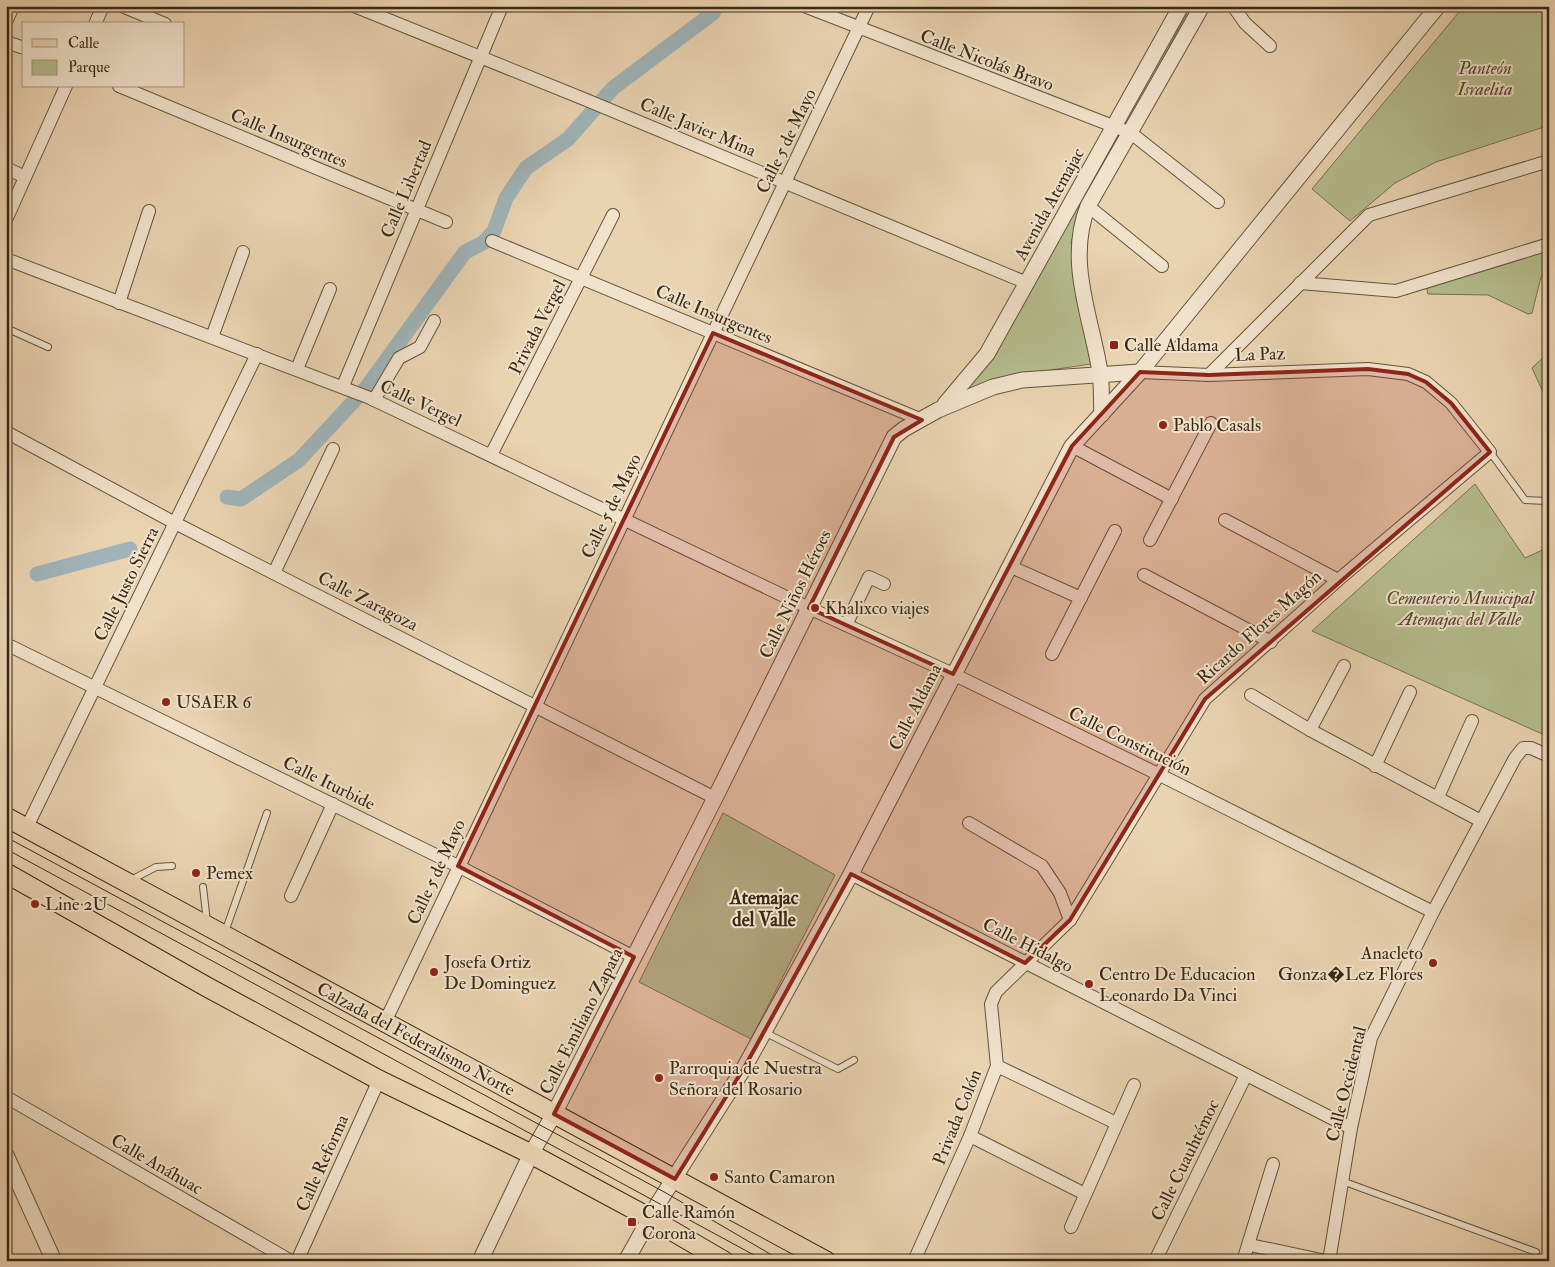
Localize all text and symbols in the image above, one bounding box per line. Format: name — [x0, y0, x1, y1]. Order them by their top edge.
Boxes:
legend — [22, 22, 185, 88]
street label: Calle Nicolás Bravo — [917, 24, 1057, 97]
text: Calle — [68, 34, 99, 53]
park label: Panteón Israelita — [1456, 57, 1513, 101]
text: Parque — [68, 58, 110, 77]
street label: Calle 5 de Mayo — [751, 85, 822, 197]
street label: Calle Javier Mina — [636, 93, 760, 163]
street label: Calle Insurgentes — [227, 104, 351, 173]
street label: Calle Libertad — [376, 137, 437, 242]
street label: Avenida Atemajac — [1009, 144, 1090, 265]
street label: Privada Vergel — [504, 276, 571, 378]
street label: Calle Insurgentes — [652, 280, 776, 349]
place label: Calle Aldama — [1124, 334, 1219, 357]
marker: Calle Aldama — [1108, 339, 1120, 351]
street label: La Paz — [1234, 342, 1286, 367]
street label: Calle Vergel — [376, 375, 466, 433]
place label: Pablo Casals — [1173, 414, 1261, 437]
marker: Pablo Casals — [1157, 419, 1169, 431]
street label: Calle 5 de Mayo — [576, 450, 647, 562]
street label: Calle Justo Sierra — [89, 523, 164, 645]
street label: Calle Niños Héroes — [754, 526, 837, 662]
street label: Ricardo Flores Magón — [1192, 565, 1327, 690]
street label: Calle Zaragoza — [314, 566, 422, 637]
park label: Cementerio Municipal Atemajac del Valle — [1386, 587, 1535, 631]
place label: Khalixco viajes — [825, 597, 929, 620]
marker: Khalixco viajes — [809, 602, 821, 614]
street label: Calle Aldama — [884, 659, 947, 755]
place label: USAER 6 — [176, 691, 252, 714]
marker: USAER 6 — [160, 696, 172, 708]
street label: Calle Constitución — [1065, 702, 1195, 781]
street label: Calle Iturbide — [279, 751, 379, 816]
street label: Calle 5 de Mayo — [402, 815, 471, 929]
place label: Pemex — [206, 862, 253, 885]
marker: Pemex — [190, 867, 202, 879]
district label: Atemajac del Valle — [729, 886, 799, 932]
place label: Line 2U — [45, 893, 108, 916]
marker: Line 2U — [29, 898, 41, 910]
street label: Calle Hidalgo — [979, 913, 1077, 978]
place label: Anacleto Gonza�Lez Flores — [1278, 942, 1423, 986]
street label: Calle Emiliano Zapata — [534, 943, 629, 1099]
place label: Josefa Ortiz De Dominguez — [443, 951, 556, 995]
marker: Anacleto Gonza�Lez Flores — [1427, 957, 1439, 969]
place label: Centro De Educacion Leonardo Da Vinci — [1099, 963, 1256, 1007]
marker: Josefa Ortiz De Dominguez — [428, 966, 440, 978]
street label: Calzada del Federalismo Norte — [313, 977, 519, 1102]
marker: Centro De Educacion Leonardo Da Vinci — [1083, 978, 1095, 990]
street label: Calle Occidental — [1321, 1024, 1372, 1144]
place label: Parroquia de Nuestra Señora del Rosario — [669, 1057, 823, 1101]
street label: Privada Colón — [928, 1066, 987, 1168]
marker: Parroquia de Nuestra Señora del Rosario — [653, 1072, 665, 1084]
street label: Calle Cuauhtémoc — [1146, 1096, 1225, 1225]
street label: Calle Reforma — [291, 1111, 354, 1215]
street label: Calle Anáhuac — [107, 1129, 207, 1200]
place label: Santo Camaron — [724, 1166, 835, 1189]
marker: Santo Camaron — [708, 1171, 720, 1183]
place label: Calle Ramón Corona — [642, 1201, 735, 1245]
marker: Calle Ramón Corona — [626, 1216, 638, 1228]

